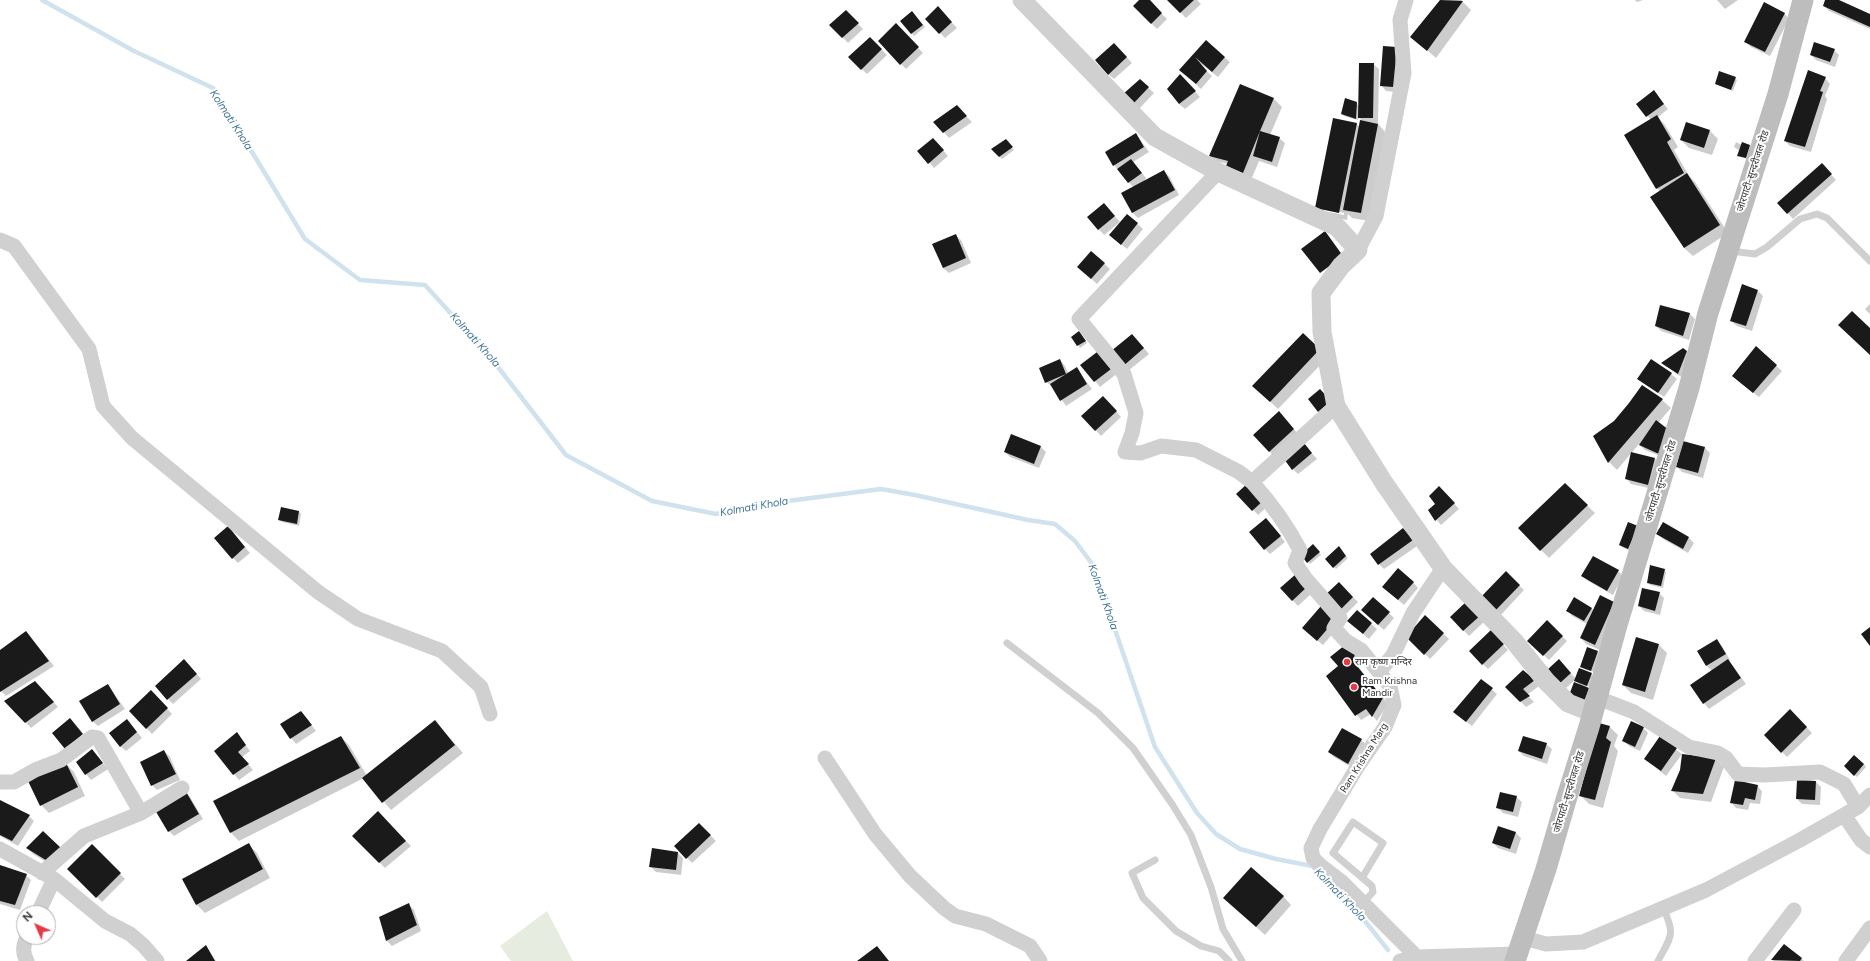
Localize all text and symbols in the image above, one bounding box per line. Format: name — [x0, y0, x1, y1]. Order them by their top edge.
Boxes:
water label: Kolmati Khola — [207, 87, 255, 153]
street label: जोरपाटी-सुन्दरीजल रोड — [1734, 129, 1772, 213]
water label: Kolmati Khola — [447, 310, 503, 370]
street label: जोरपाटी-सुन्दरीजल रोड — [1643, 439, 1679, 523]
water label: Kolmati Khola — [719, 495, 789, 519]
water label: Kolmati Khola — [1085, 562, 1121, 632]
place label: राम कृष्ण मन्दिर — [1355, 656, 1412, 668]
marker: राम कृष्ण मन्दिर — [1342, 657, 1352, 667]
place label: Ram Krishna Mandir — [1362, 675, 1417, 698]
marker: Ram Krishna Mandir — [1349, 682, 1359, 692]
street label: Ram Krishna Marg — [1338, 721, 1390, 795]
street label: जोरपाटी-सुन्दरीजल रोड — [1551, 750, 1587, 834]
water label: Kolmati Khola — [1311, 866, 1369, 924]
north arrow — [16, 905, 56, 945]
text: N — [20, 909, 35, 924]

